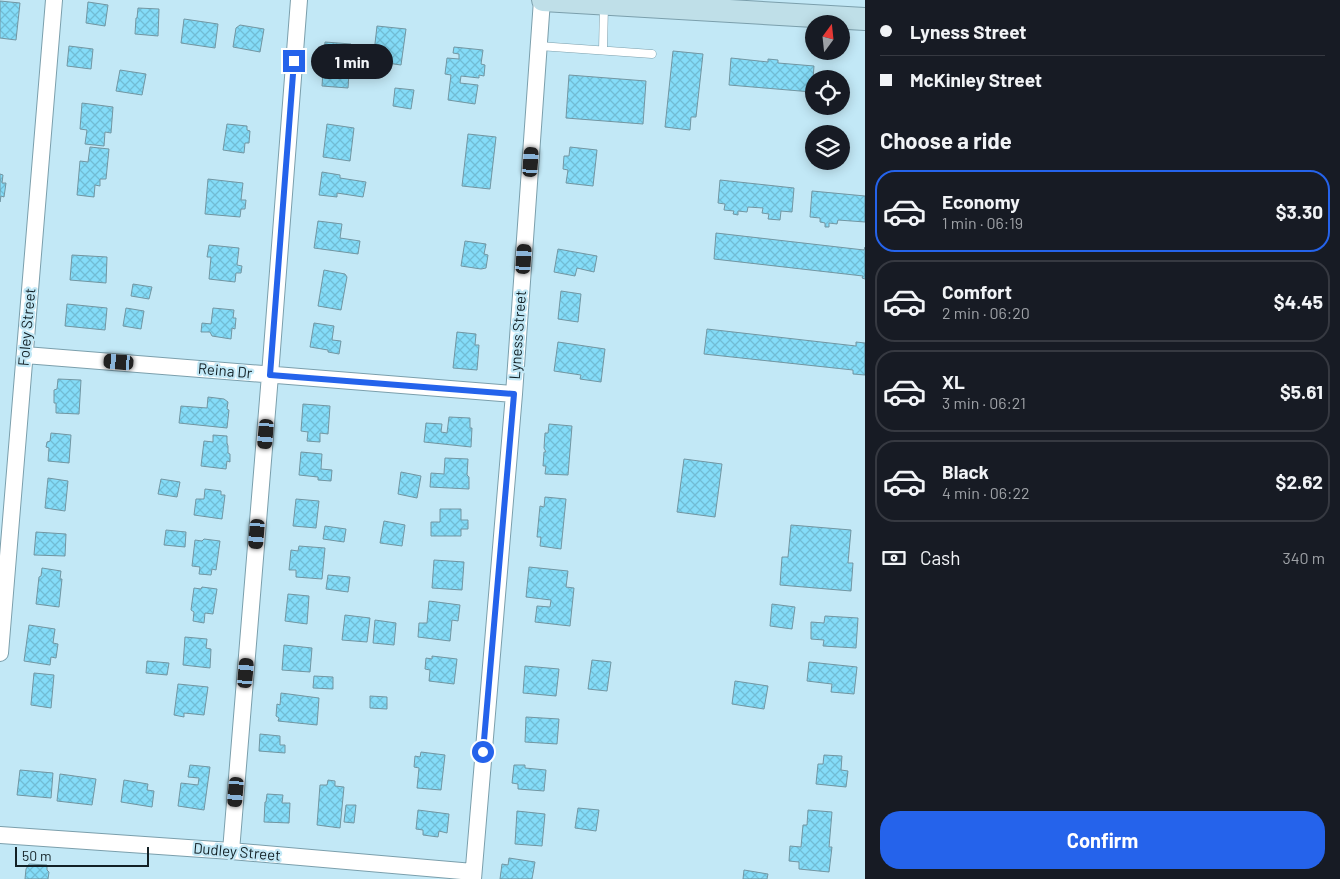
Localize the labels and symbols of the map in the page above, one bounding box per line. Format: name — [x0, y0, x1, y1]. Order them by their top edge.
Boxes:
north arrow — [805, 15, 850, 60]
callout: 1 min — [312, 44, 394, 78]
route end — [283, 50, 305, 72]
car — [522, 147, 539, 177]
car — [515, 244, 532, 274]
street label: Foley Street — [14, 287, 38, 367]
street label: Lyness Street — [505, 290, 529, 380]
car — [103, 353, 134, 371]
street label: Reina Dr — [197, 359, 254, 381]
car — [257, 418, 274, 450]
car — [248, 518, 265, 550]
car — [237, 657, 254, 689]
route start — [472, 741, 494, 763]
car — [227, 776, 244, 808]
street label: Dudley Street — [193, 838, 281, 864]
scale bar — [15, 844, 149, 867]

